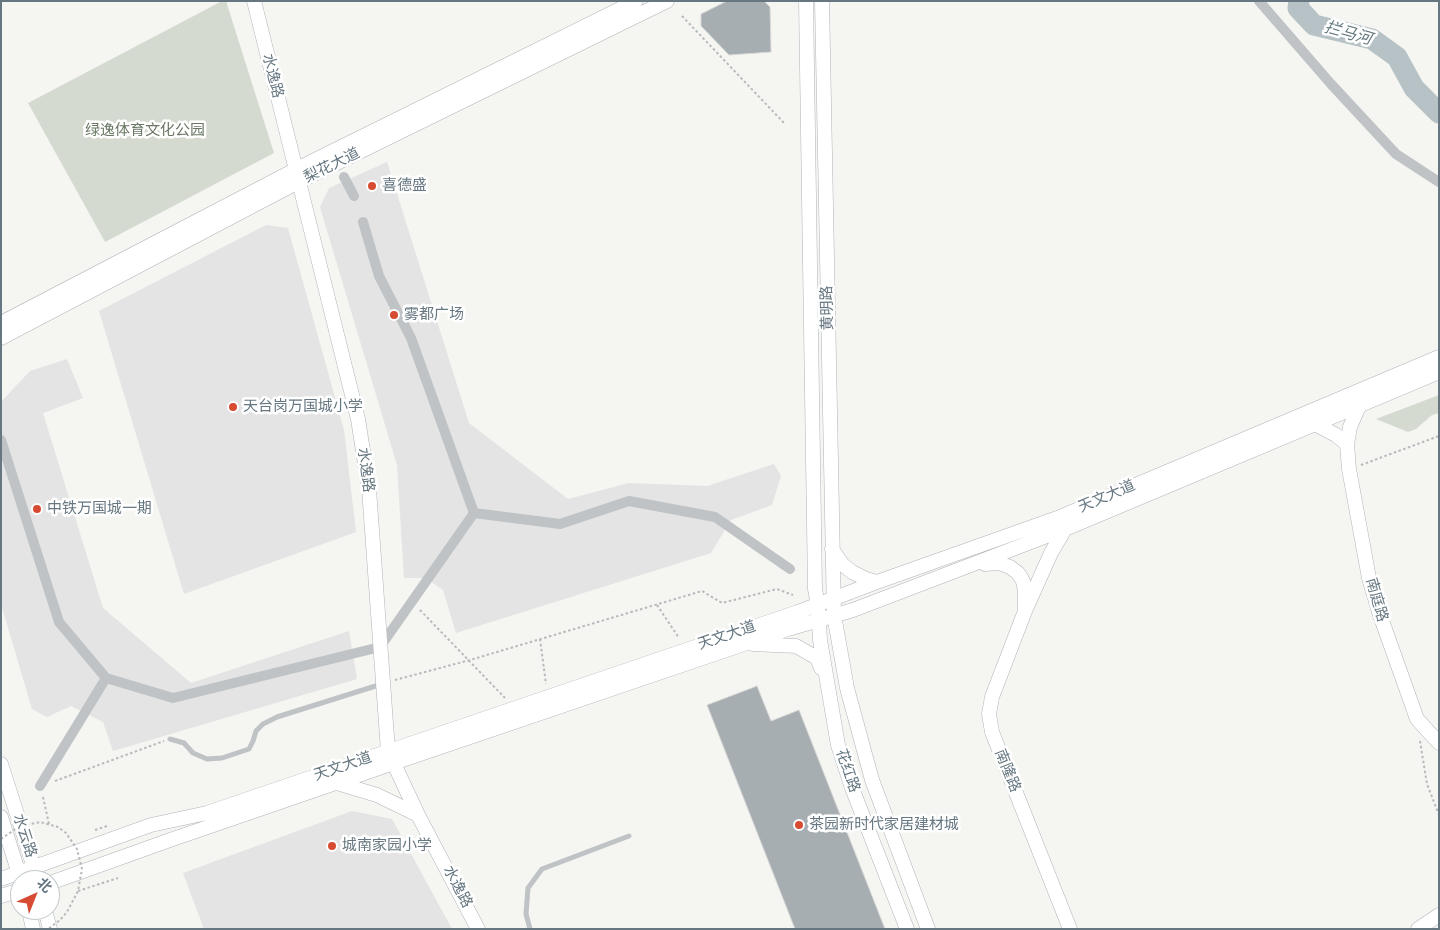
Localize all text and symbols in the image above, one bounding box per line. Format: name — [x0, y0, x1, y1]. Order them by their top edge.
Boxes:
water label: 拦马河 — [1322, 18, 1374, 50]
street label: 水逸路 — [258, 52, 286, 100]
park label: 绿逸体育文化公园 — [85, 122, 205, 140]
street label: 梨花大道 — [301, 145, 363, 187]
place label: 喜德盛 — [382, 177, 427, 195]
marker: 喜德盛 — [366, 180, 378, 192]
street label: 黄明路 — [819, 285, 837, 331]
place label: 雾都广场 — [404, 306, 464, 324]
marker: 雾都广场 — [388, 309, 400, 321]
place label: 天台岗万国城小学 — [243, 398, 363, 416]
marker: 天台岗万国城小学 — [227, 401, 239, 413]
street label: 水逸路 — [353, 446, 377, 494]
street label: 天文大道 — [1076, 477, 1138, 517]
place label: 中铁万国城一期 — [47, 500, 152, 518]
marker: 中铁万国城一期 — [31, 503, 43, 515]
street label: 南庭路 — [1361, 576, 1391, 624]
street label: 天文大道 — [696, 618, 758, 654]
street label: 花红路 — [831, 747, 863, 795]
street label: 南隆路 — [990, 747, 1024, 795]
street label: 天文大道 — [312, 749, 374, 785]
street label: 水云路 — [8, 812, 40, 860]
place label: 茶园新时代家居建材城 — [809, 816, 959, 834]
marker: 茶园新时代家居建材城 — [793, 819, 805, 831]
place label: 城南家园小学 — [342, 837, 432, 855]
marker: 城南家园小学 — [326, 840, 338, 852]
street label: 水逸路 — [438, 863, 476, 911]
north arrow — [10, 870, 60, 920]
text: 北 — [34, 874, 55, 896]

